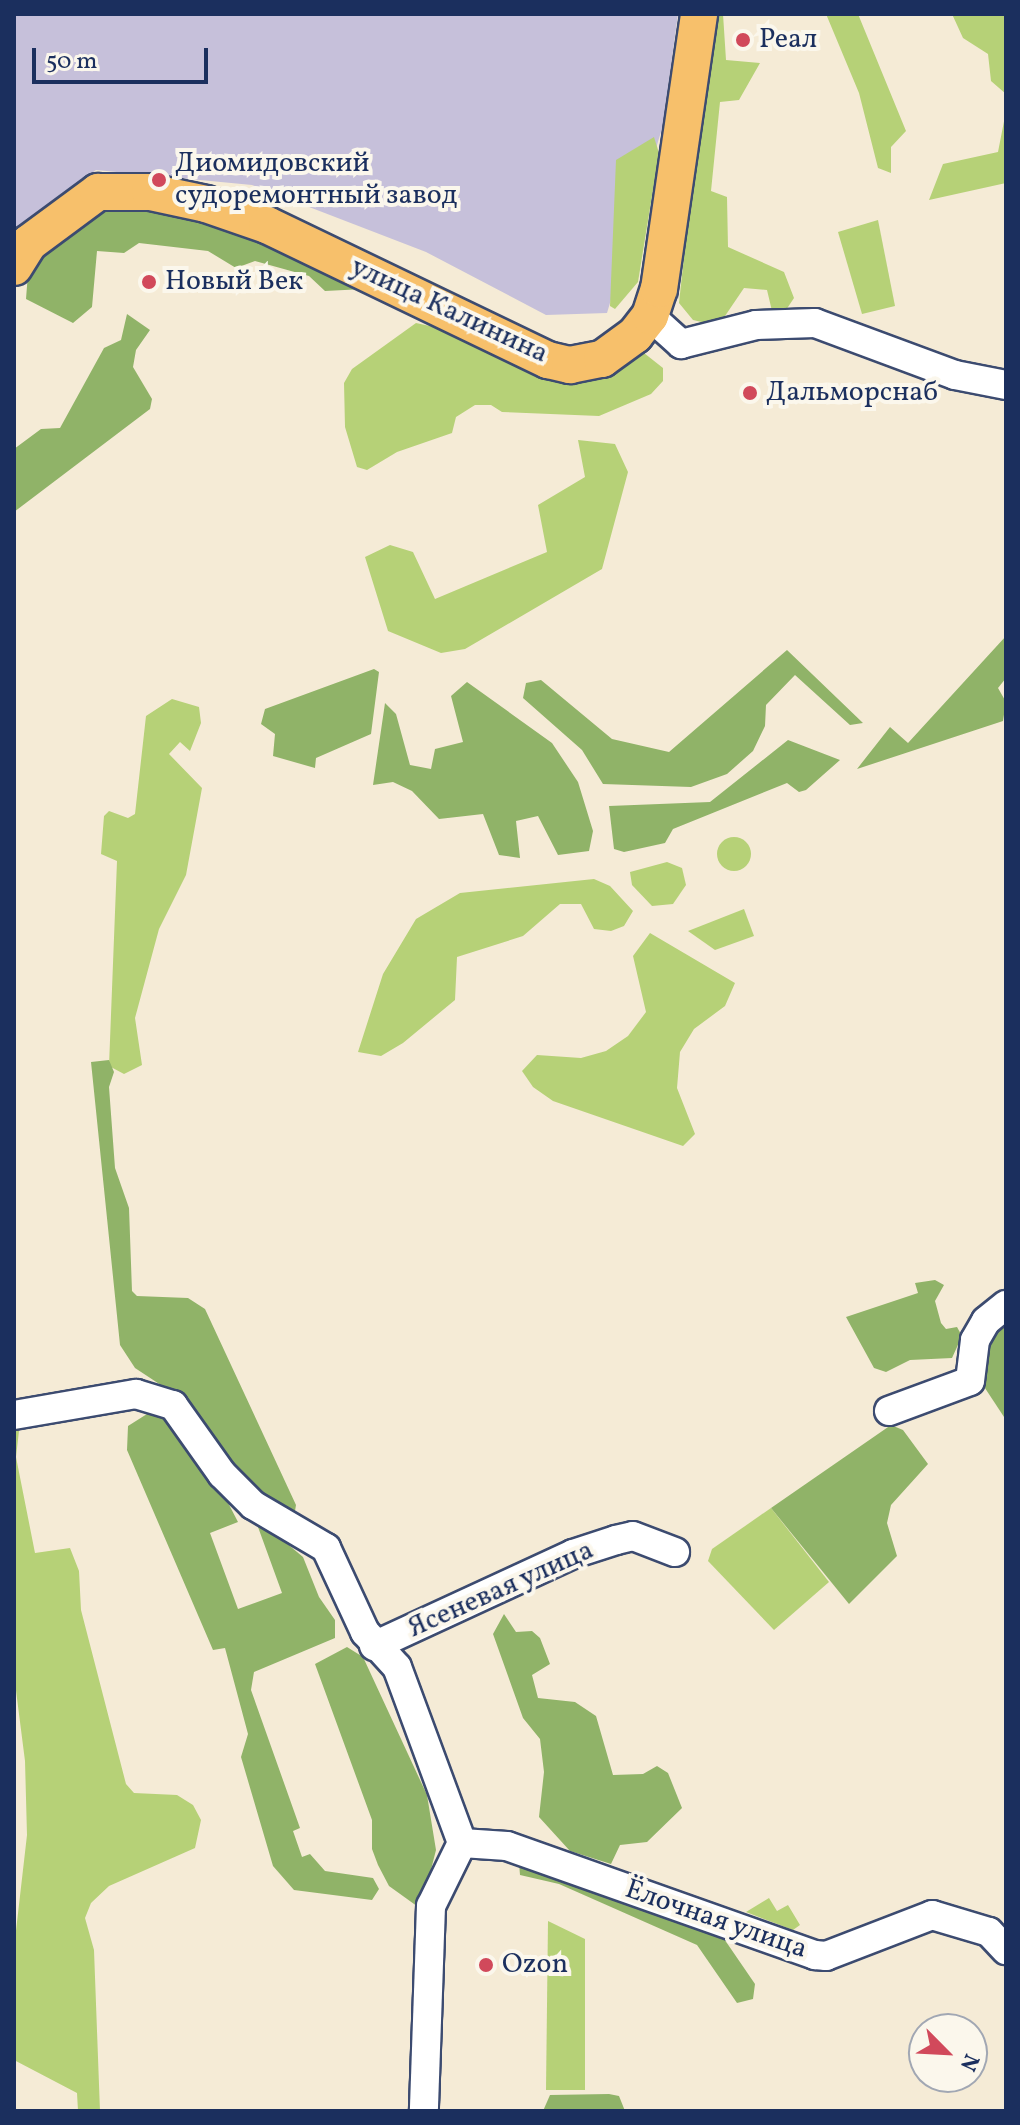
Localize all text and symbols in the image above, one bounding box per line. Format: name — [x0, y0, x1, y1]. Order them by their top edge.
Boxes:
place label: Реал — [759, 23, 817, 57]
marker: Реал — [734, 31, 752, 49]
scale bar — [36, 32, 212, 82]
text: 50 m — [46, 45, 98, 79]
place label: Диомидовский судоремонтный завод — [175, 147, 457, 213]
marker: Диомидовский судоремонтный завод — [150, 171, 168, 189]
street label: улица Калинина — [345, 251, 553, 371]
place label: Новый Век — [165, 265, 303, 299]
marker: Новый Век — [140, 273, 158, 291]
place label: Дальморснаб — [766, 376, 938, 410]
marker: Дальморснаб — [741, 384, 759, 402]
street label: Ясеневая улица — [403, 1534, 599, 1646]
street label: Ёлочная улица — [620, 1873, 812, 1967]
place label: Ozon — [502, 1948, 568, 1982]
marker: Ozon — [477, 1956, 495, 1974]
north arrow — [908, 2013, 988, 2093]
text: N — [951, 2049, 986, 2076]

